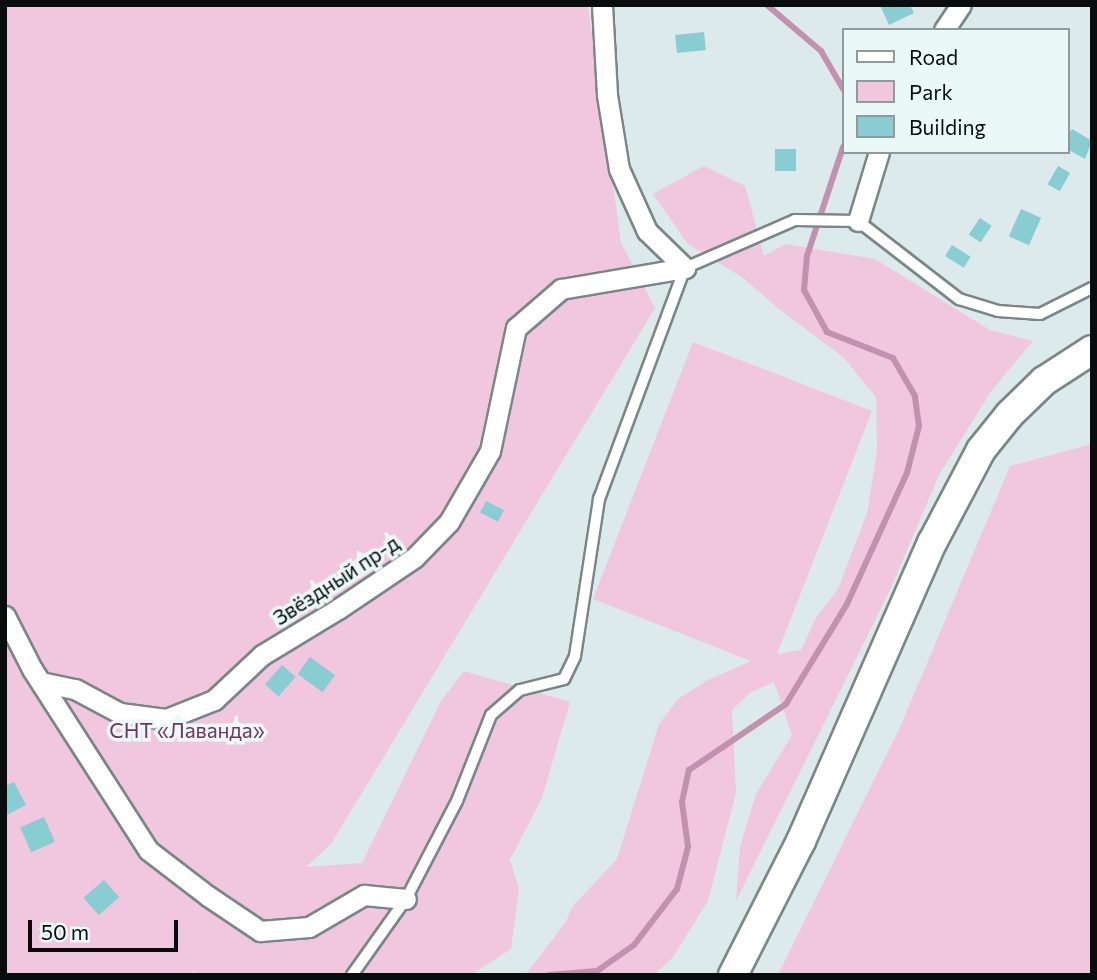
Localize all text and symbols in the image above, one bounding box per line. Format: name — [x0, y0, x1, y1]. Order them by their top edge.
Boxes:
legend — [842, 28, 1069, 154]
text: Road — [909, 44, 958, 69]
text: Park — [909, 79, 953, 104]
text: Building — [909, 114, 986, 139]
street label: Звёздный пр-д — [268, 530, 404, 630]
park label: СНТ «Лаванда» — [109, 717, 265, 743]
scale bar — [32, 906, 182, 950]
text: 50 m — [41, 919, 89, 944]

